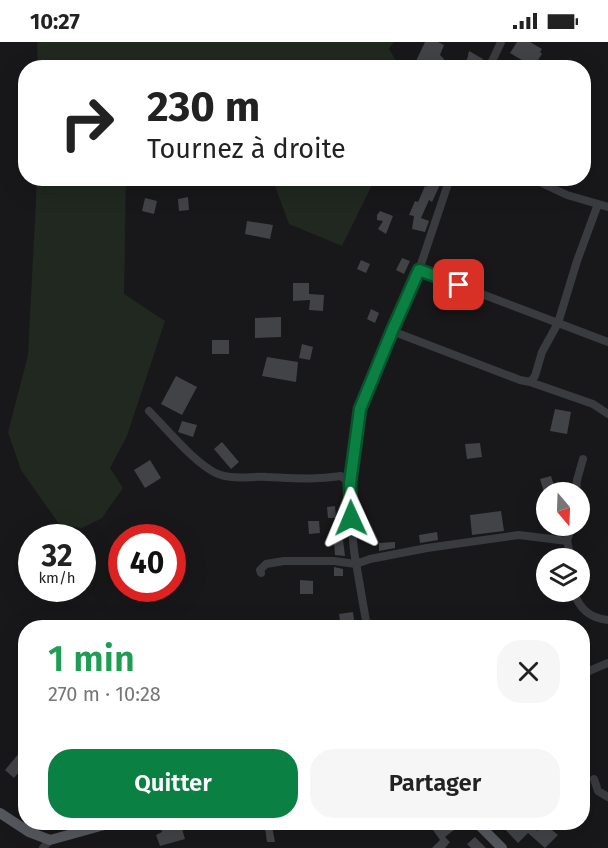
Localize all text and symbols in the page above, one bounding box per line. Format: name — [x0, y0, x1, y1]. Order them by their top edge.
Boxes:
text: 10:27 — [30, 8, 80, 35]
text: 230 m — [147, 82, 260, 132]
icon: right — [48, 84, 126, 162]
text: Tournez à droite — [147, 133, 346, 165]
pin — [433, 259, 484, 310]
icon: arrive — [442, 268, 475, 301]
north arrow — [536, 482, 590, 536]
map controls — [536, 482, 590, 602]
position arrow — [319, 486, 383, 550]
speed limit sign: 40 — [108, 524, 186, 602]
text: 32 — [42, 538, 72, 574]
button: layers — [536, 548, 590, 602]
text: km/h — [38, 569, 76, 587]
text: 1 min — [48, 637, 135, 681]
button: close — [497, 640, 560, 703]
text: 270 m · 10:28 — [48, 682, 161, 706]
button: Quitter — [48, 749, 298, 818]
button: Partager — [310, 749, 560, 818]

